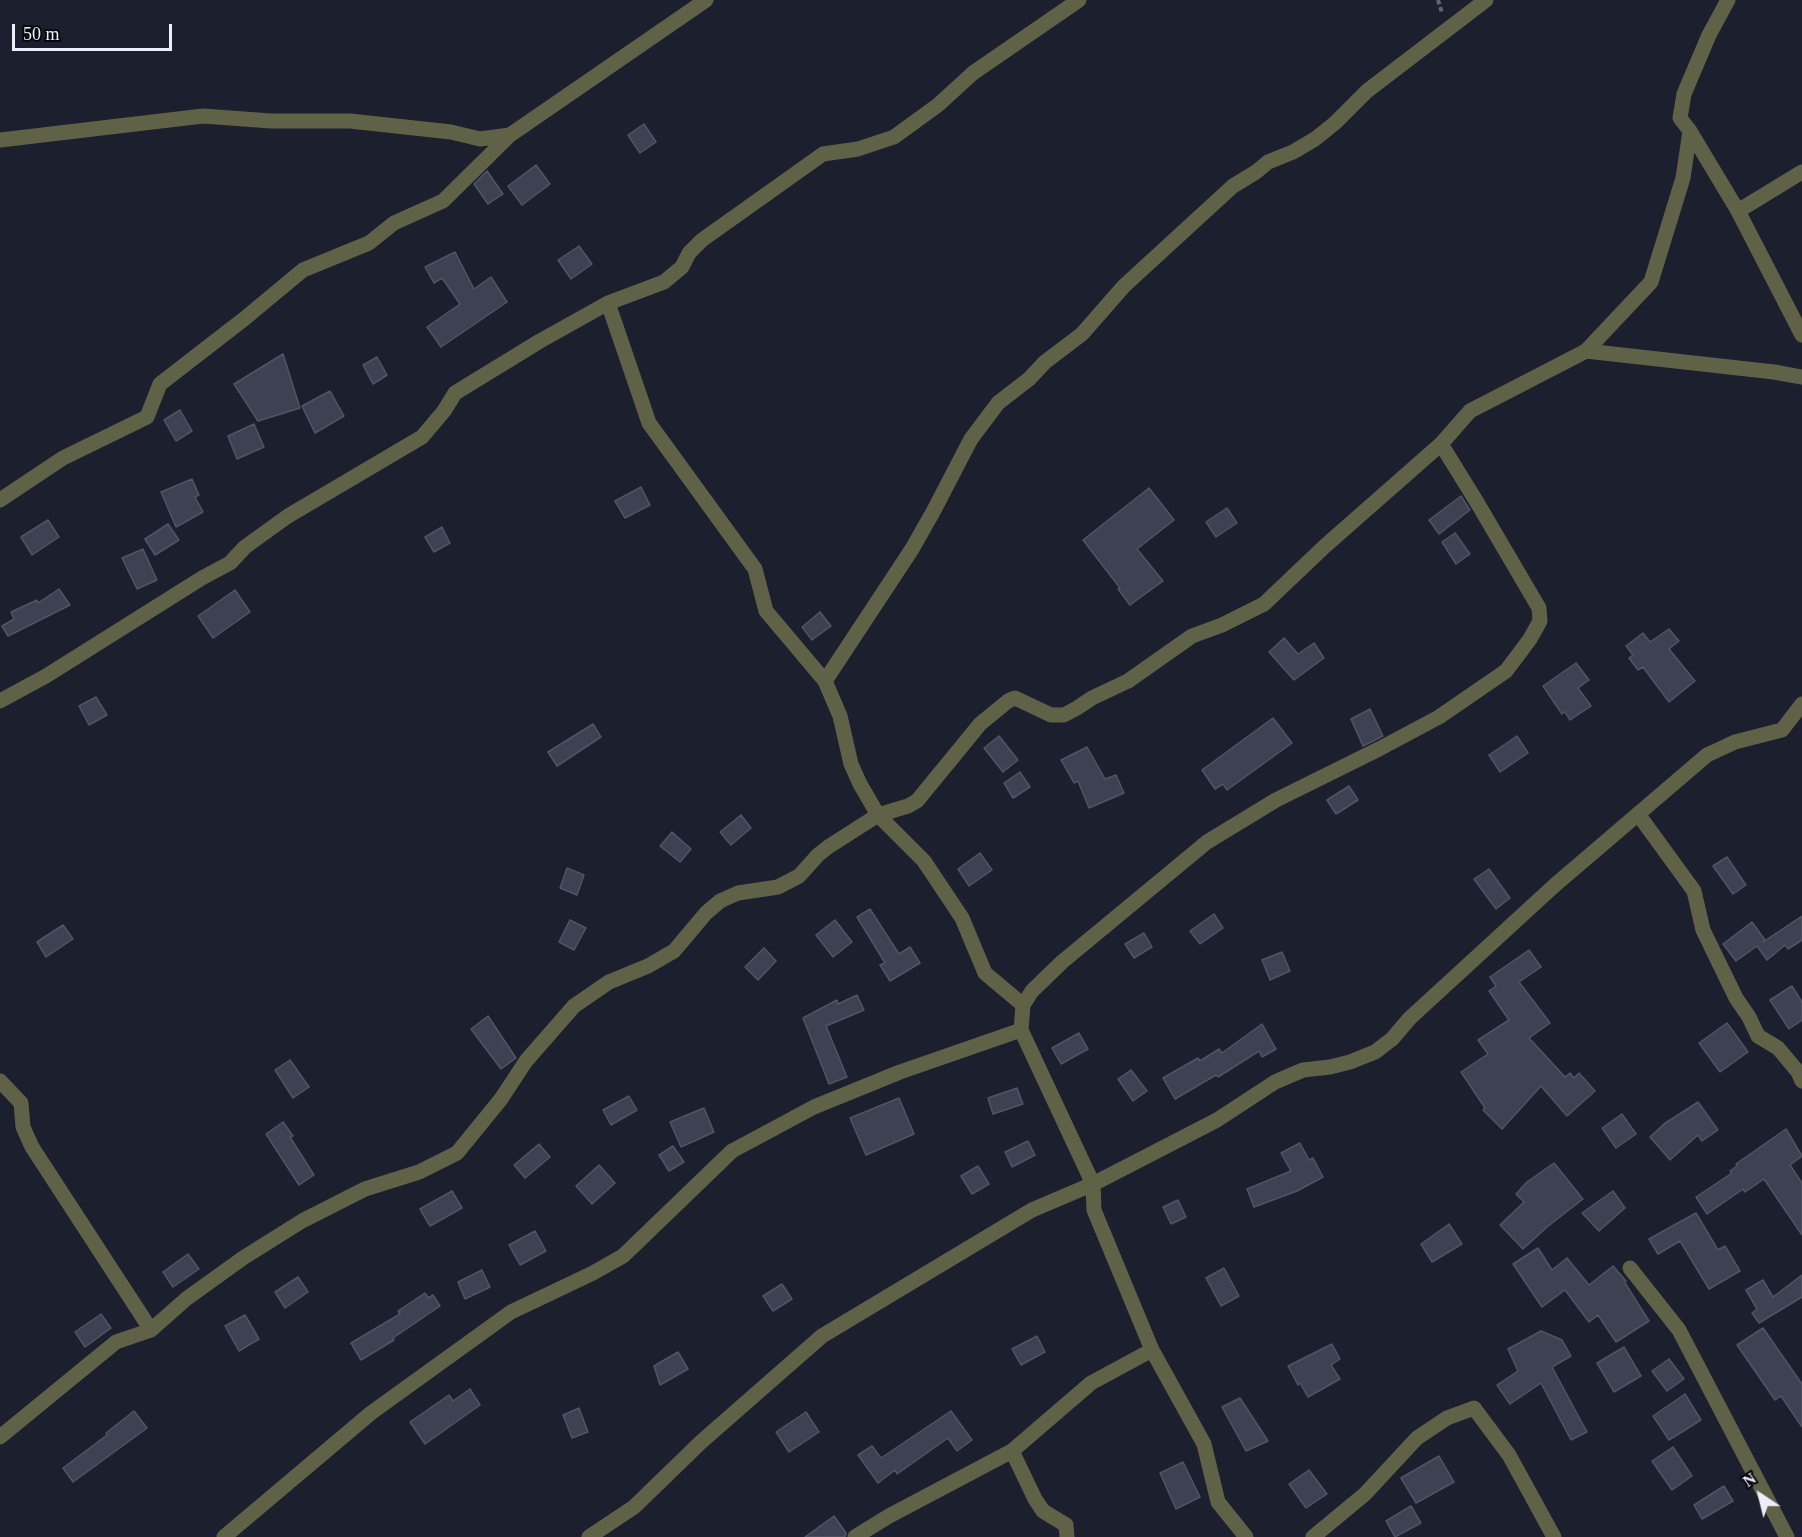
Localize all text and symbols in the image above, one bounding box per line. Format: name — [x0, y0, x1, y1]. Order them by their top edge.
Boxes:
scale bar — [15, 12, 176, 50]
text: 50 m — [23, 24, 60, 44]
north arrow — [1730, 1465, 1790, 1525]
text: N — [1740, 1470, 1759, 1490]

